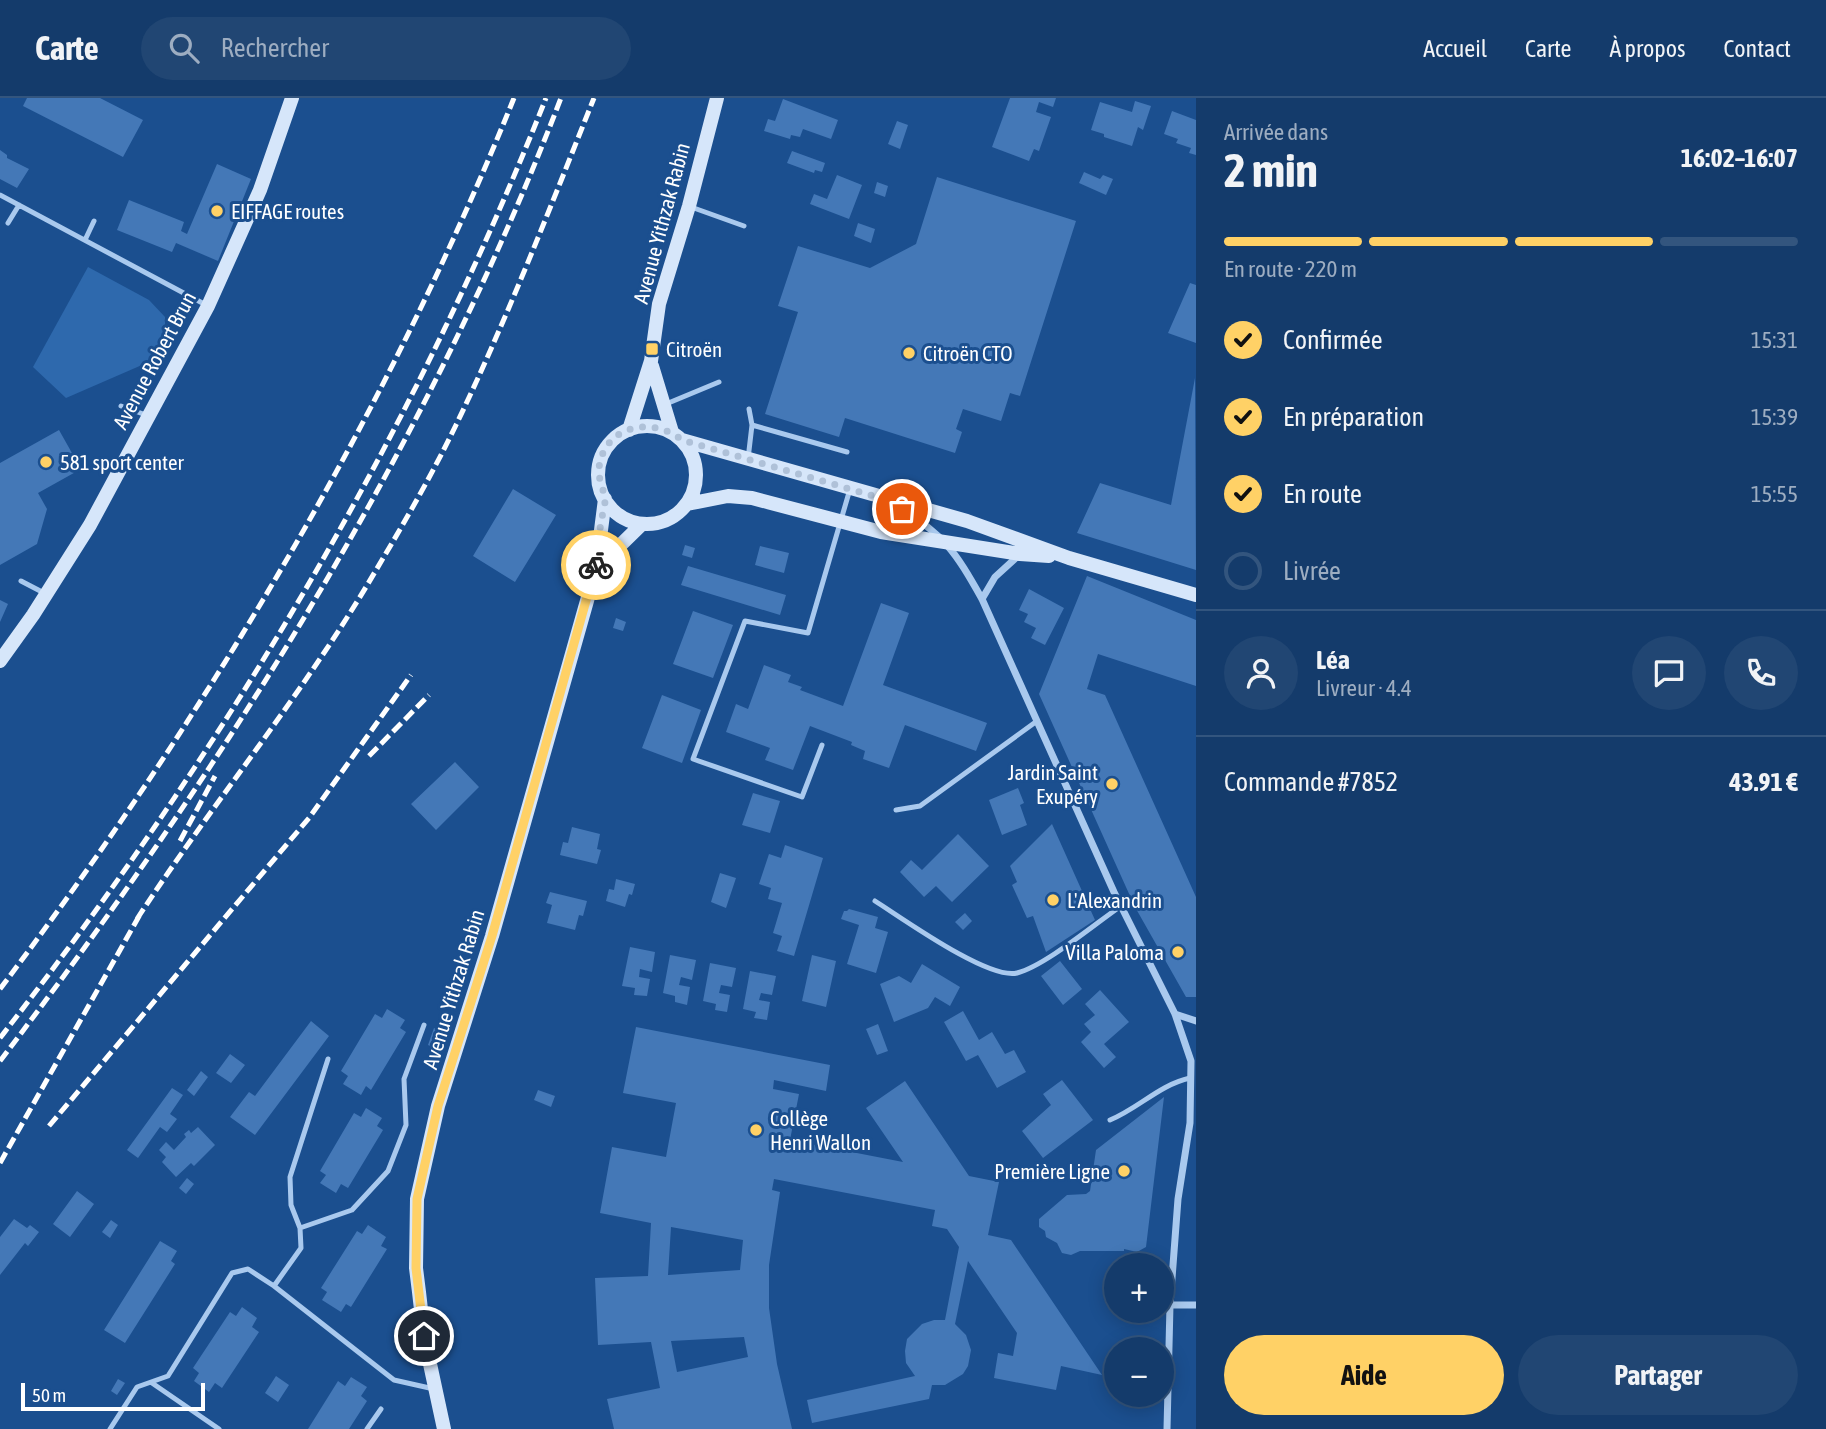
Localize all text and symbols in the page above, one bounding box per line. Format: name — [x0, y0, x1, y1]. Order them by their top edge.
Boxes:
search box — [141, 17, 631, 80]
text: Carte — [35, 29, 99, 67]
icon: search — [165, 29, 203, 67]
text: Rechercher — [221, 33, 329, 63]
text: Accueil — [1423, 35, 1487, 62]
text: Carte — [1525, 35, 1571, 62]
text: À propos — [1609, 35, 1685, 62]
text: Contact — [1723, 35, 1791, 62]
text: Arrivée dans — [1224, 119, 1328, 145]
street label: Avenue Yithzak Rabin — [628, 140, 694, 306]
text: 16:02–16:07 — [1681, 143, 1798, 173]
text: 2 min — [1224, 144, 1318, 197]
place label: EIFFAGE routes — [231, 199, 344, 223]
marker: EIFFAGE routes — [209, 203, 225, 219]
text: En route · 220 m — [1224, 256, 1357, 282]
street label: Avenue Robert Brun — [108, 287, 200, 433]
icon: check — [1224, 321, 1262, 359]
text: Confirmée — [1283, 325, 1383, 355]
text: 15:31 — [1751, 327, 1798, 353]
place label: Citroën — [666, 337, 722, 361]
marker: Citroën — [644, 341, 660, 357]
place label: Citroën CTO — [923, 341, 1013, 365]
marker: Citroën CTO — [901, 345, 917, 361]
icon: check — [1224, 398, 1262, 436]
text: En préparation — [1283, 402, 1424, 432]
text: 15:39 — [1751, 404, 1798, 430]
place label: 581 sport center — [60, 450, 184, 474]
marker: 581 sport center — [38, 454, 54, 470]
icon: check — [1224, 475, 1262, 513]
pin — [872, 479, 932, 539]
text: En route — [1283, 479, 1362, 509]
text: 15:55 — [1751, 481, 1798, 507]
icon: bag — [883, 490, 921, 528]
courier — [561, 530, 631, 600]
icon: bike — [577, 546, 615, 584]
text: Livrée — [1283, 556, 1341, 586]
button: person — [1224, 636, 1298, 710]
button: chat — [1632, 636, 1706, 710]
button: phone — [1724, 636, 1798, 710]
text: Léa — [1316, 645, 1350, 675]
text: Livreur · 4.4 — [1316, 675, 1412, 701]
place label: Jardin Saint Exupéry — [1008, 760, 1098, 808]
text: Commande #7852 — [1224, 767, 1398, 797]
text: 43.91 € — [1729, 767, 1798, 797]
marker: Jardin Saint Exupéry — [1104, 776, 1120, 792]
place label: L'Alexandrin — [1067, 888, 1162, 912]
marker: L'Alexandrin — [1045, 892, 1061, 908]
street label: Avenue Yithzak Rabin — [417, 906, 489, 1072]
place label: Villa Paloma — [1065, 940, 1164, 964]
marker: Villa Paloma — [1170, 944, 1186, 960]
place label: Collège Henri Wallon — [770, 1106, 871, 1154]
marker: Collège Henri Wallon — [748, 1122, 764, 1138]
place label: Première Ligne — [994, 1159, 1110, 1183]
marker: Première Ligne — [1116, 1163, 1132, 1179]
map controls — [1104, 1253, 1174, 1407]
button: + — [1104, 1253, 1174, 1323]
pin — [394, 1306, 454, 1366]
icon: home — [405, 1317, 443, 1355]
button: Aide — [1224, 1335, 1504, 1415]
button: Partager — [1518, 1335, 1798, 1415]
button: − — [1104, 1337, 1174, 1407]
scale bar — [21, 1380, 205, 1412]
text: 50 m — [32, 1384, 66, 1406]

